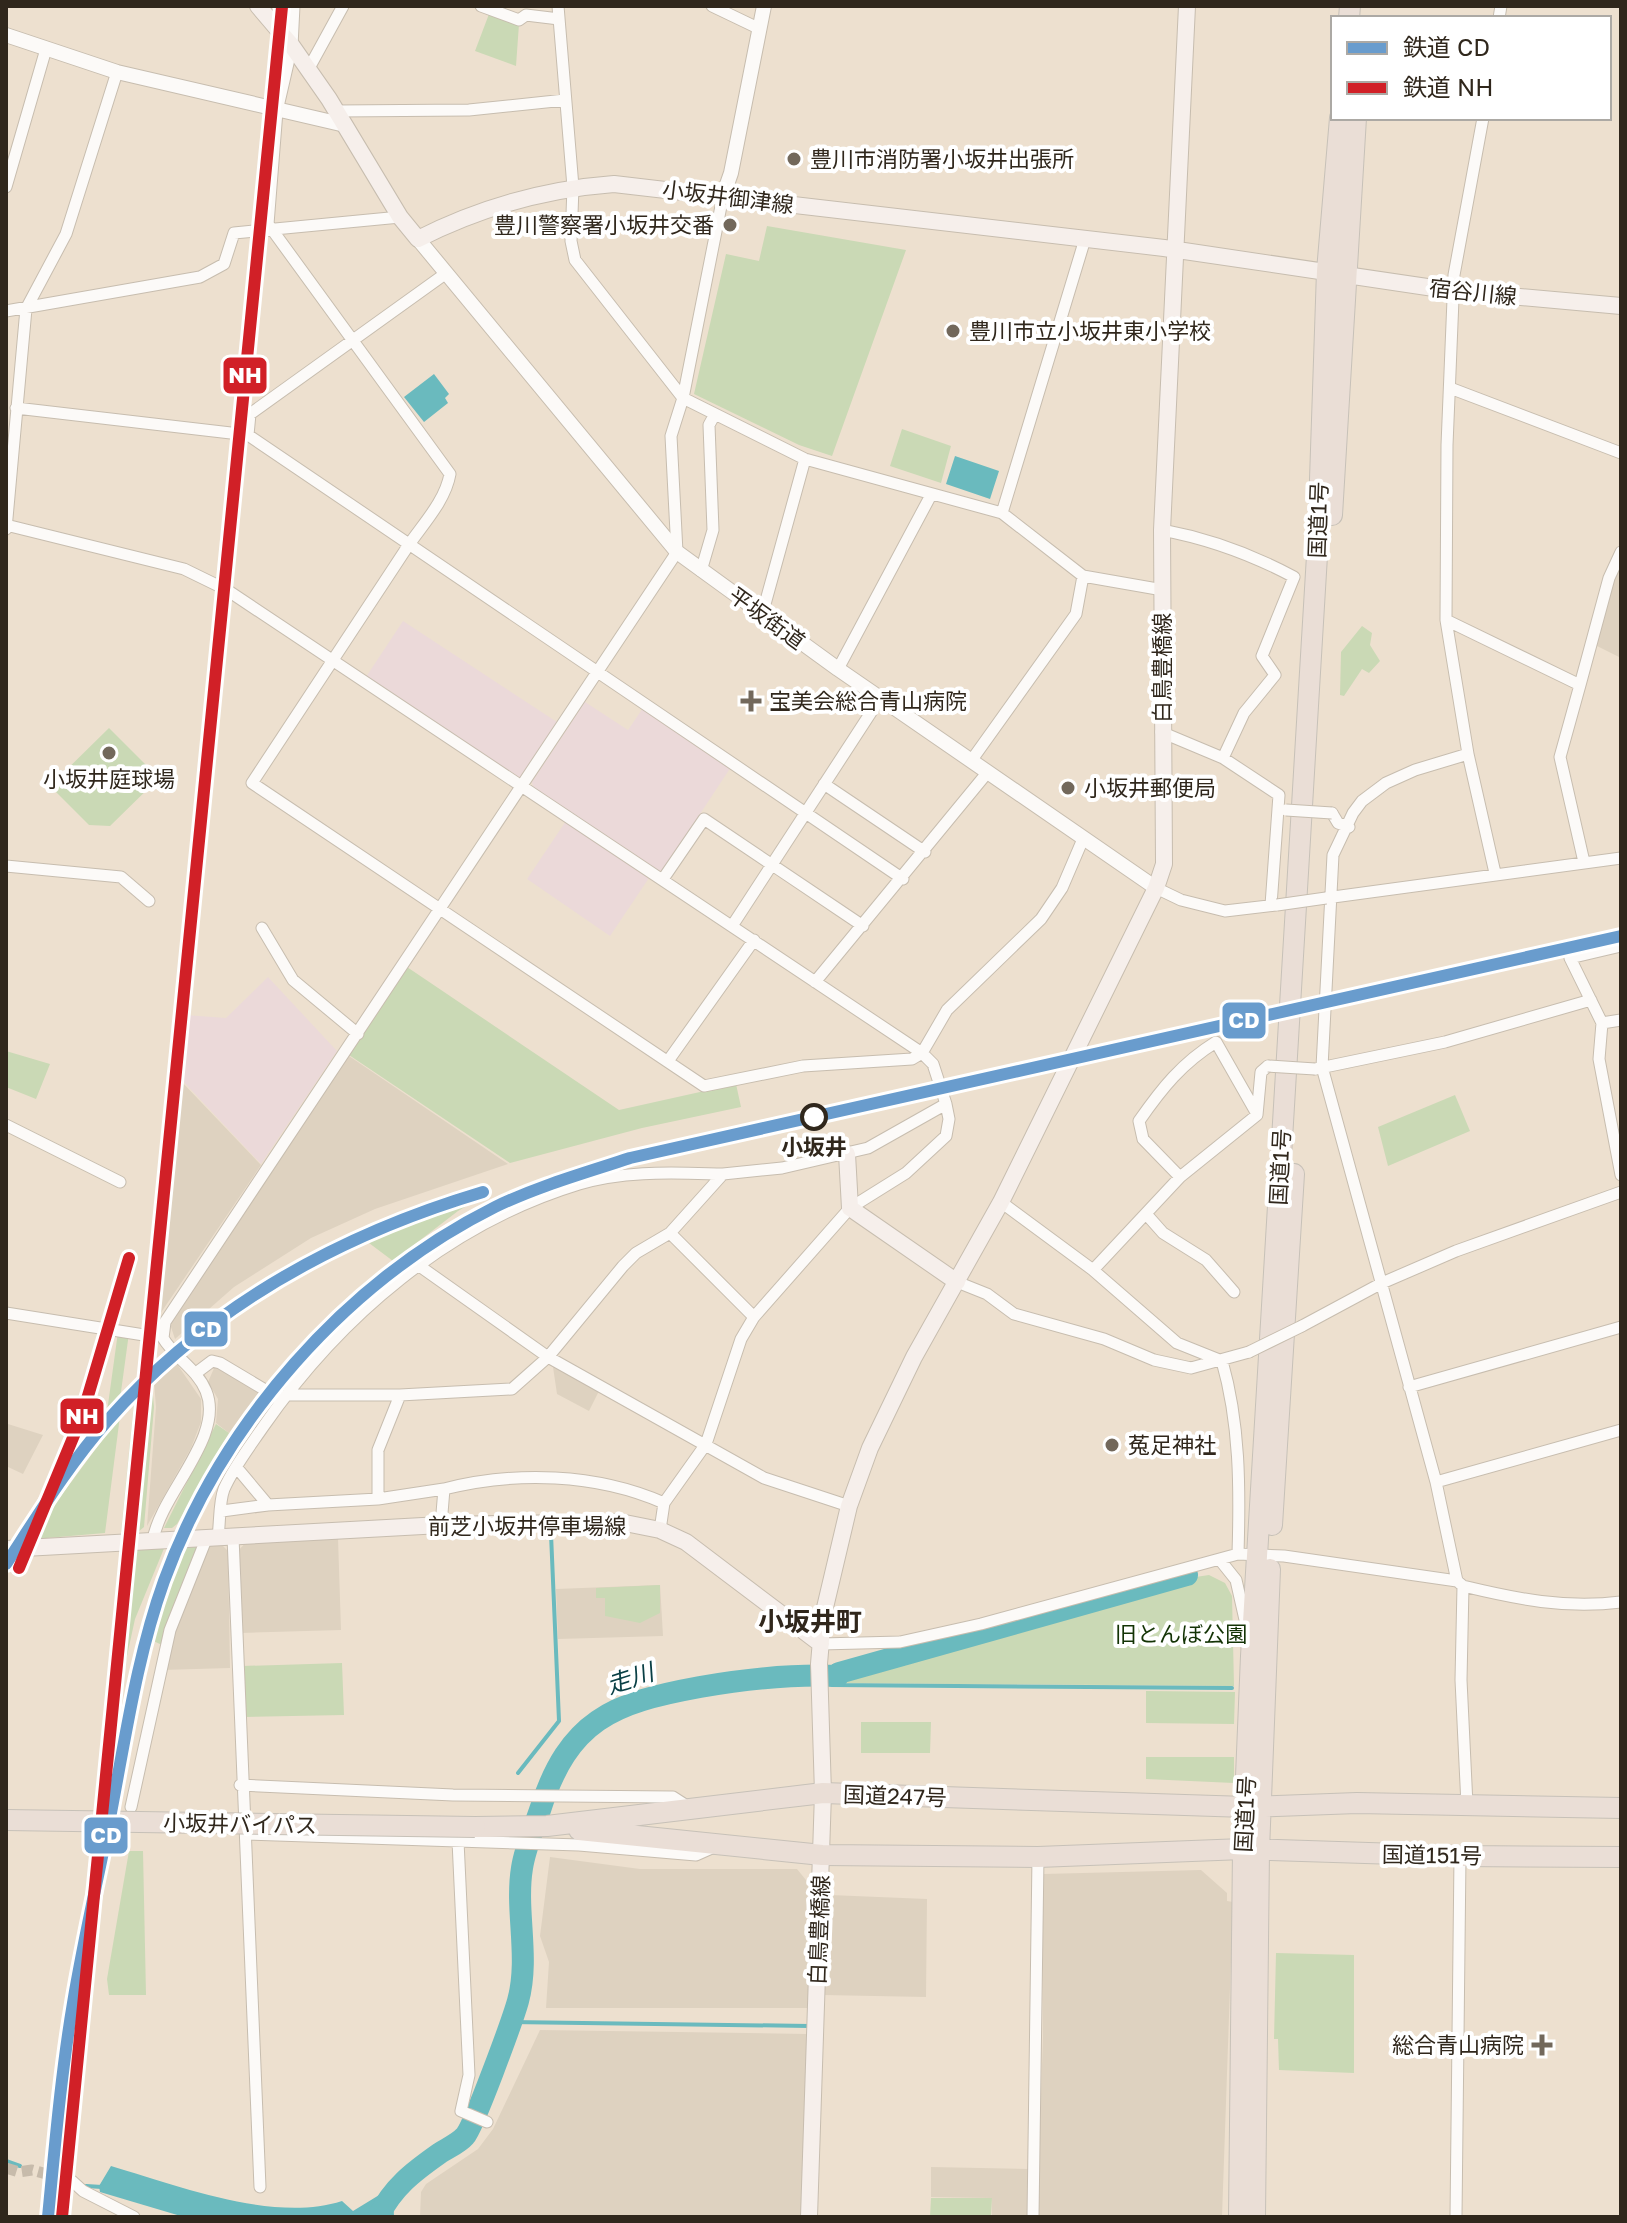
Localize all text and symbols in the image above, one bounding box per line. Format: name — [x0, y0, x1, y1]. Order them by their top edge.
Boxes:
legend — [1331, 16, 1611, 120]
text: 鉄道 CD — [1403, 32, 1490, 61]
text: 鉄道 NH — [1403, 72, 1493, 101]
place label: 豊川市消防署小坂井出張所 — [810, 145, 1074, 172]
marker: 豊川市消防署小坂井出張所 — [785, 150, 803, 168]
street label: 小坂井御津線 — [661, 175, 795, 218]
place label: 豊川警察署小坂井交番 — [494, 211, 714, 238]
marker: 豊川警察署小坂井交番 — [721, 216, 739, 234]
street label: 宿谷川線 — [1428, 273, 1518, 310]
place label: 豊川市立小坂井東小学校 — [969, 317, 1211, 344]
marker: 豊川市立小坂井東小学校 — [944, 322, 962, 340]
line badge: NH — [222, 356, 268, 395]
text: NH — [228, 361, 262, 388]
street label: 国道1号 — [1303, 481, 1332, 559]
street label: 平坂街道 — [724, 581, 811, 654]
street label: 白鳥豊橋線 — [1148, 613, 1175, 723]
place label: 宝美会総合青山病院 — [769, 687, 967, 714]
marker: 宝美会総合青山病院 — [740, 690, 762, 712]
marker: 小坂井庭球場 — [100, 744, 118, 762]
place label: 小坂井庭球場 — [43, 765, 175, 792]
place label: 小坂井郵便局 — [1084, 774, 1216, 801]
marker: 小坂井郵便局 — [1059, 779, 1077, 797]
line badge: CD — [1221, 1001, 1267, 1040]
text: CD — [1228, 1006, 1260, 1033]
marker: 小坂井 — [801, 1104, 827, 1130]
street label: 国道1号 — [1264, 1128, 1295, 1206]
place label: 小坂井 — [781, 1133, 847, 1160]
line badge: CD — [183, 1310, 229, 1348]
text: CD — [190, 1315, 222, 1342]
line badge: NH — [59, 1397, 105, 1435]
text: NH — [65, 1402, 99, 1429]
place label: 菟足神社 — [1128, 1431, 1216, 1458]
marker: 菟足神社 — [1103, 1436, 1121, 1454]
street label: 前芝小坂井停車場線 — [428, 1512, 626, 1539]
district label: 小坂井町 — [758, 1606, 862, 1637]
park label: 旧とんぼ公園 — [1115, 1620, 1247, 1647]
water label: 走川 — [602, 1655, 660, 1699]
street label: 国道1号 — [1229, 1775, 1260, 1853]
street label: 国道247号 — [843, 1780, 947, 1811]
street label: 小坂井バイパス — [163, 1809, 317, 1838]
line badge: CD — [83, 1816, 129, 1855]
text: CD — [90, 1821, 122, 1848]
street label: 国道151号 — [1382, 1840, 1482, 1869]
street label: 白鳥豊橋線 — [803, 1875, 834, 1985]
place label: 総合青山病院 — [1392, 2031, 1524, 2058]
marker: 総合青山病院 — [1531, 2034, 1553, 2056]

